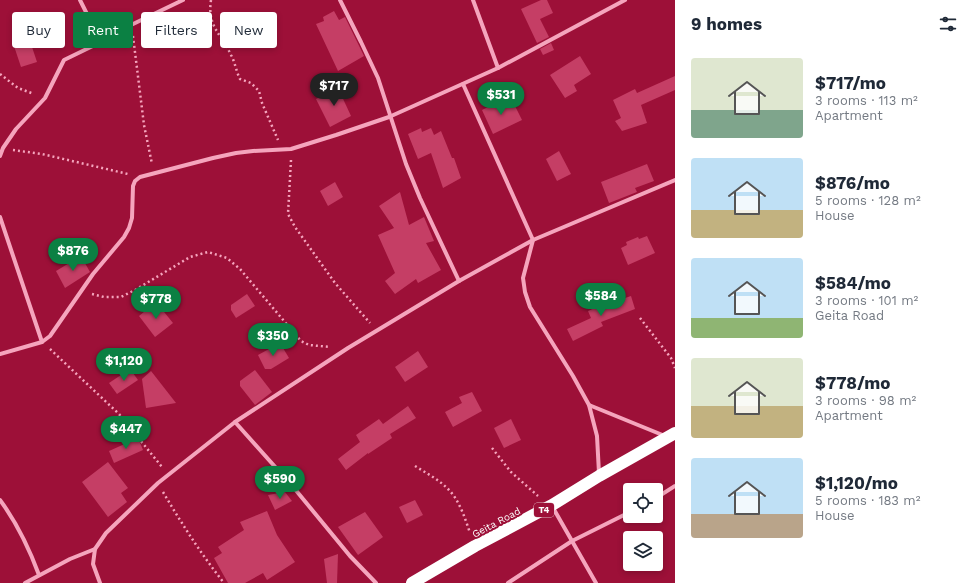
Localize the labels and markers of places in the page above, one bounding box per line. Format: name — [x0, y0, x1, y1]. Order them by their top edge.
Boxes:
pin: $717 — [310, 73, 358, 107]
pin: $531 — [477, 82, 525, 116]
pin: $876 — [49, 238, 97, 272]
pin: $584 — [577, 283, 625, 317]
pin: $778 — [132, 286, 180, 320]
pin: $350 — [249, 323, 297, 357]
pin: $1,120 — [91, 348, 157, 382]
pin: $447 — [102, 416, 150, 450]
pin: $590 — [256, 466, 304, 500]

